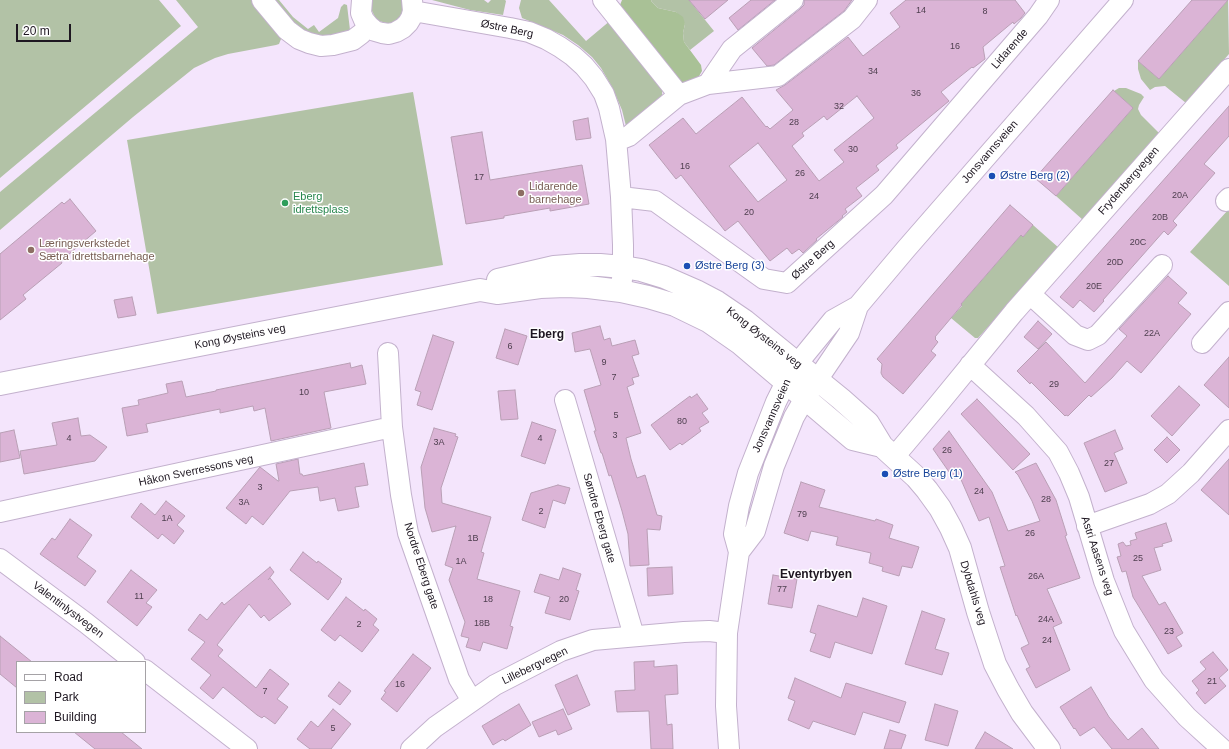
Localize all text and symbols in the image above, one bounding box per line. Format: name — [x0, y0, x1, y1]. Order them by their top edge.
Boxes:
house number: 14 — [916, 6, 926, 16]
house number: 8 — [982, 7, 988, 17]
scale bar — [18, 16, 73, 42]
street label: Østre Berg — [480, 17, 534, 41]
text: 20 m — [23, 24, 50, 38]
street label: Lidarende — [989, 26, 1031, 72]
house number: 16 — [950, 42, 960, 52]
house number: 34 — [868, 67, 878, 77]
house number: 36 — [911, 89, 921, 99]
house number: 32 — [834, 102, 844, 112]
house number: 28 — [789, 118, 799, 128]
street label: Jonsvannsveien — [959, 118, 1021, 186]
street label: Frydenbergvegen — [1096, 144, 1162, 218]
house number: 30 — [848, 145, 858, 155]
house number: 16 — [680, 162, 690, 172]
house number: 26 — [795, 169, 805, 179]
place label: Østre Berg (2) — [1000, 169, 1070, 183]
marker: Østre Berg (2) — [987, 171, 997, 181]
house number: 17 — [474, 173, 484, 183]
place label: Lidarende barnehage — [529, 180, 582, 206]
marker: Lidarende barnehage — [516, 188, 526, 198]
place label: Eberg idrettsplass — [293, 190, 349, 216]
house number: 20A — [1172, 191, 1188, 201]
house number: 24 — [809, 192, 819, 202]
marker: Eberg idrettsplass — [280, 198, 290, 208]
house number: 20 — [744, 208, 754, 218]
house number: 20B — [1152, 213, 1168, 223]
place label: Læringsverkstedet Sætra idrettsbarnehage — [39, 237, 155, 263]
street label: Østre Berg — [789, 237, 837, 283]
house number: 20C — [1130, 238, 1146, 248]
marker: Læringsverkstedet Sætra idrettsbarnehage — [26, 245, 36, 255]
house number: 20D — [1107, 258, 1123, 268]
place label: Østre Berg (3) — [695, 259, 765, 273]
marker: Østre Berg (3) — [682, 261, 692, 271]
house number: 20E — [1086, 282, 1102, 292]
street label: Kong Øysteins veg — [724, 304, 804, 372]
street label: Kong Øysteins veg — [193, 322, 287, 352]
district label: Eberg — [530, 328, 564, 342]
house number: 22A — [1144, 329, 1160, 339]
house number: 6 — [507, 342, 513, 352]
house number: 9 — [601, 358, 607, 368]
house number: 7 — [611, 373, 617, 383]
street label: Jonsvannsveien — [750, 377, 794, 455]
house number: 29 — [1049, 380, 1059, 390]
house number: 10 — [299, 388, 309, 398]
house number: 5 — [613, 411, 619, 421]
house number: 80 — [677, 417, 687, 427]
house number: 3 — [612, 431, 618, 441]
house number: 4 — [66, 434, 72, 444]
house number: 4 — [537, 434, 543, 444]
house number: 3A — [433, 438, 445, 448]
house number: 26 — [942, 446, 952, 456]
street label: Håkon Sverressons veg — [138, 452, 254, 490]
house number: 27 — [1104, 459, 1114, 469]
place label: Østre Berg (1) — [893, 467, 963, 481]
marker: Østre Berg (1) — [880, 469, 890, 479]
street label: Søndre Eberg gate — [580, 472, 618, 564]
house number: 3 — [257, 483, 263, 493]
house number: 24 — [974, 487, 984, 497]
house number: 28 — [1041, 495, 1051, 505]
house number: 3A — [238, 498, 250, 508]
house number: 2 — [538, 507, 544, 517]
house number: 79 — [797, 510, 807, 520]
house number: 1A — [161, 514, 173, 524]
street label: Astri Aasens veg — [1078, 515, 1116, 597]
street label: Nordre Eberg gate — [401, 521, 441, 611]
house number: 26 — [1025, 529, 1035, 539]
house number: 1B — [467, 534, 479, 544]
house number: 25 — [1133, 554, 1143, 564]
house number: 1A — [455, 557, 467, 567]
street label: Dybdahls veg — [957, 559, 989, 627]
district label: Eventyrbyen — [780, 568, 852, 582]
house number: 26A — [1028, 572, 1044, 582]
street label: Valentinlystvegen — [30, 579, 106, 641]
house number: 77 — [777, 585, 787, 595]
house number: 11 — [134, 592, 144, 602]
house number: 18 — [483, 595, 493, 605]
house number: 20 — [559, 595, 569, 605]
house number: 24A — [1038, 615, 1054, 625]
house number: 18B — [474, 619, 490, 629]
house number: 2 — [356, 620, 362, 630]
house number: 23 — [1164, 627, 1174, 637]
house number: 24 — [1042, 636, 1052, 646]
street label: Lillebergvegen — [500, 644, 570, 688]
legend — [16, 661, 146, 733]
text: Road — [54, 670, 83, 684]
house number: 21 — [1207, 677, 1217, 687]
house number: 16 — [395, 680, 405, 690]
house number: 7 — [262, 687, 268, 697]
text: Park — [54, 690, 79, 704]
text: Building — [54, 710, 97, 724]
house number: 5 — [330, 724, 336, 734]

